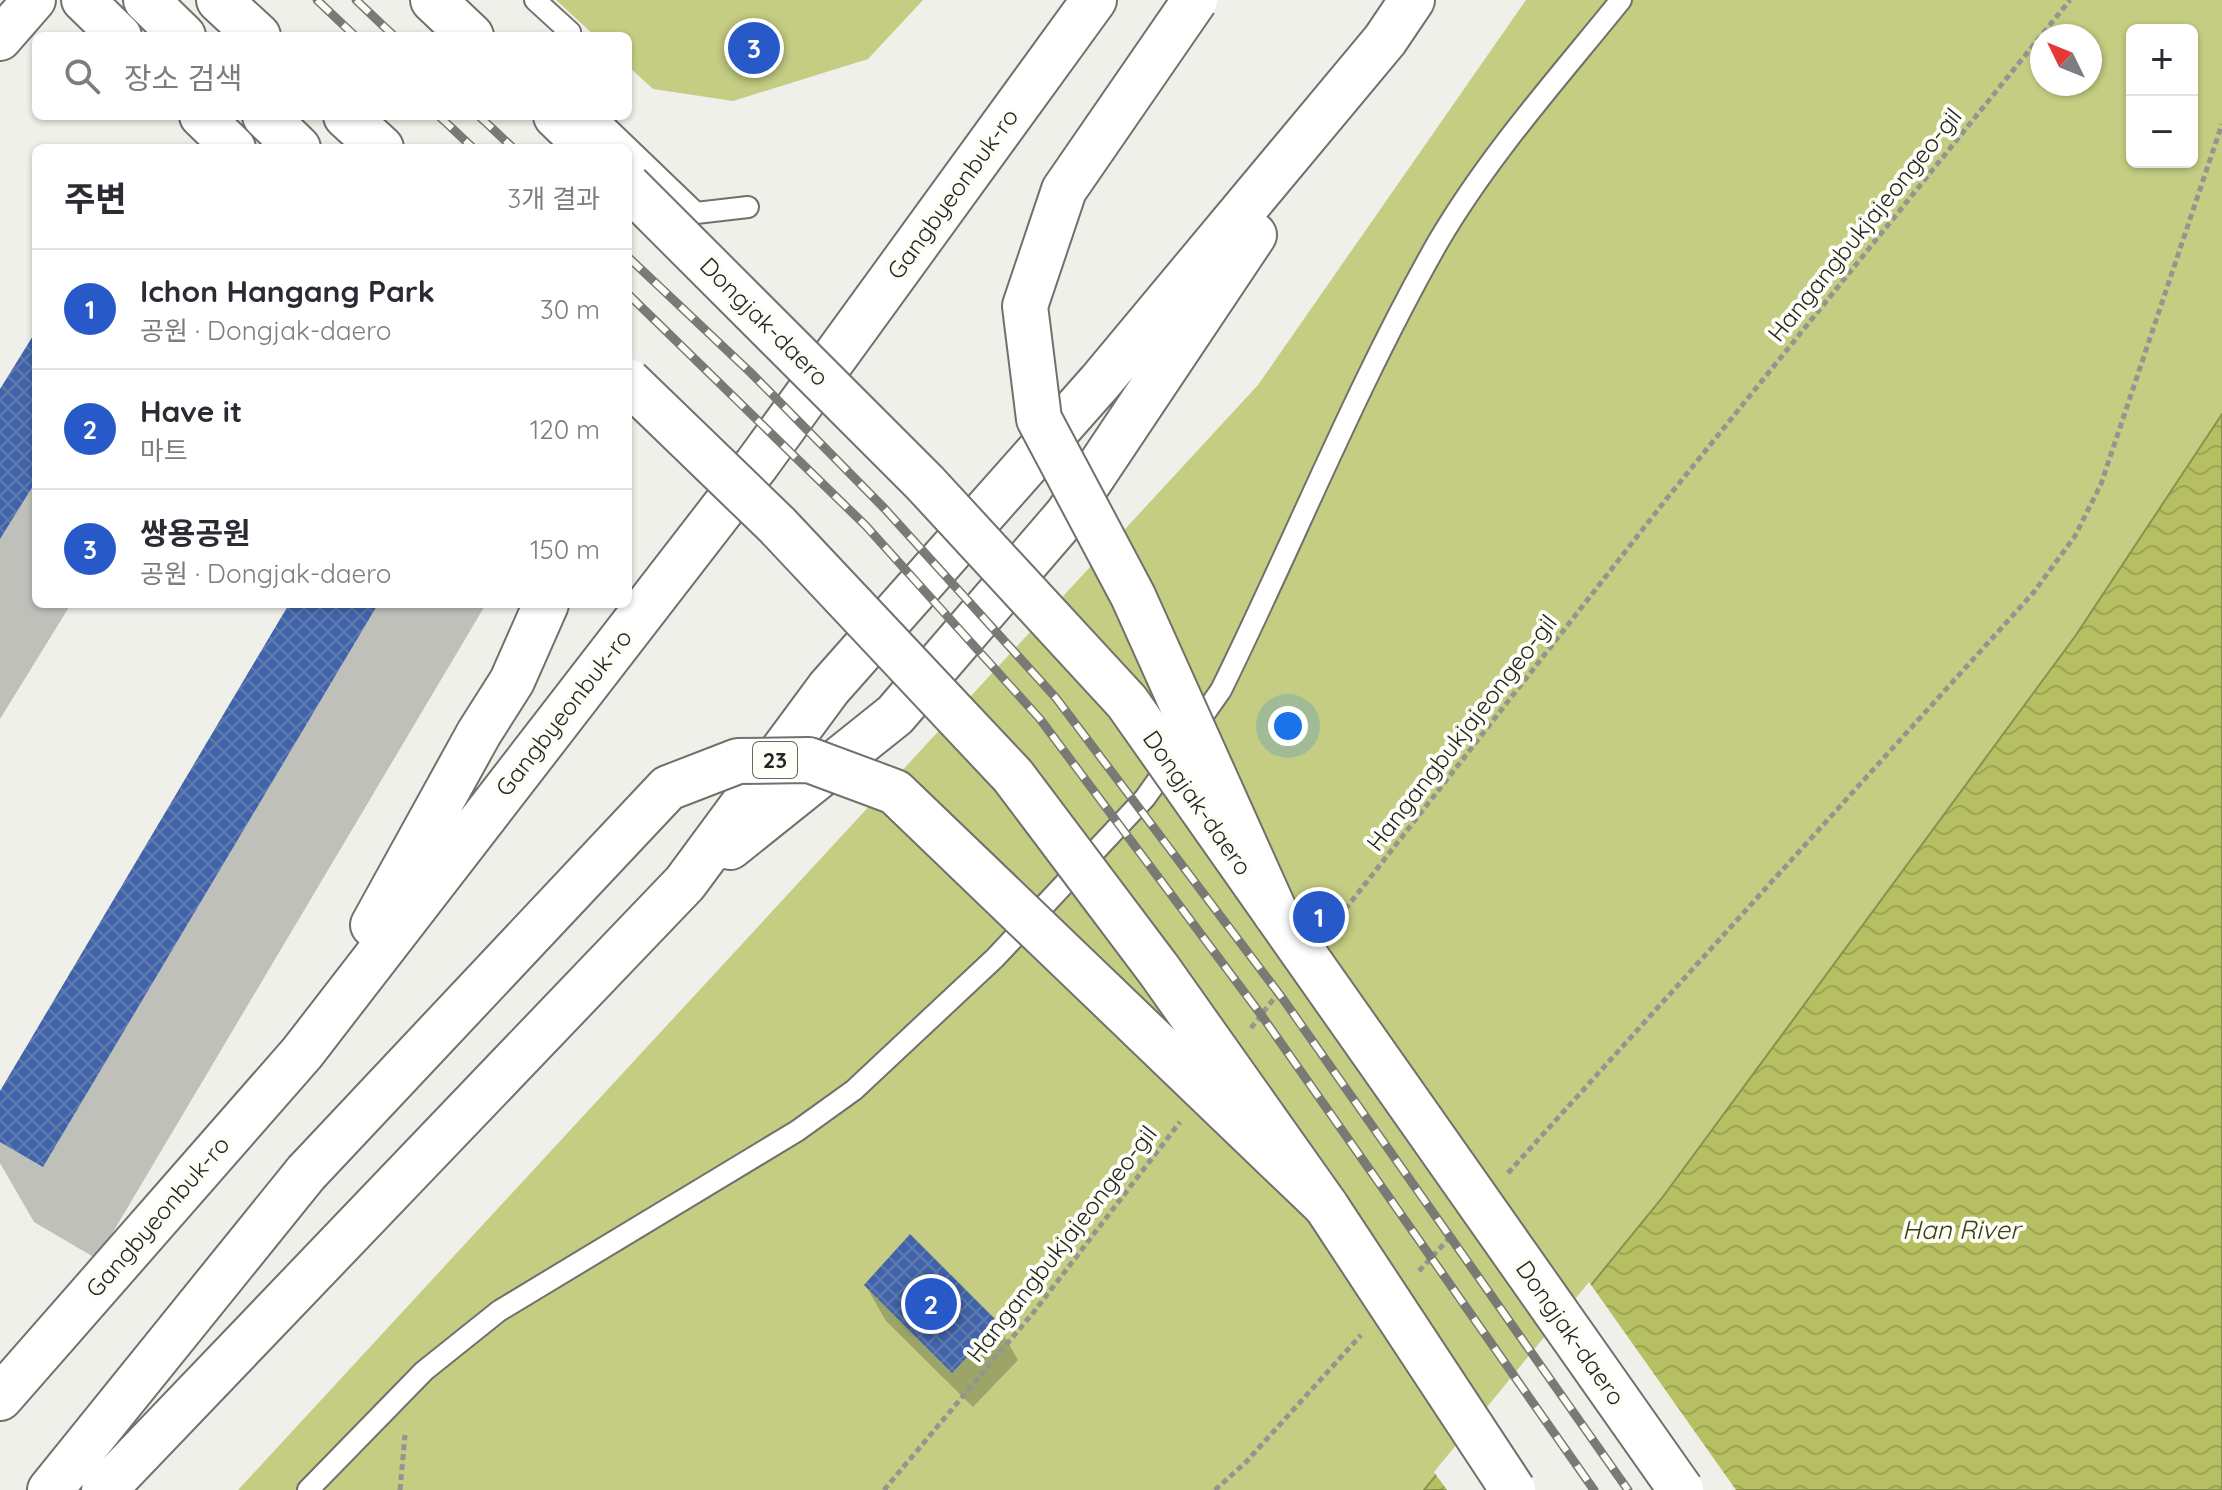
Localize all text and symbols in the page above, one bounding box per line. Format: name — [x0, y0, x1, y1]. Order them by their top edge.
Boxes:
pin: 3 — [728, 18, 780, 78]
north arrow — [2030, 24, 2102, 96]
map controls — [2126, 24, 2198, 168]
button: + — [2126, 24, 2198, 96]
search box — [32, 32, 632, 120]
icon: search — [60, 54, 104, 98]
text: 장소 검색 — [124, 59, 243, 97]
button: − — [2126, 96, 2198, 168]
street label: Gangbyeonbuk-ro — [880, 102, 1024, 285]
street label: Hangangbukjajeongeo-gil — [1761, 102, 1968, 347]
text: 주변 — [64, 177, 127, 220]
text: 3개 결과 — [508, 182, 600, 215]
street label: Dongjak-daero — [694, 251, 835, 392]
text: Ichon Hangang Park — [140, 272, 435, 310]
text: 1 — [85, 293, 95, 326]
text: 30 m — [540, 293, 600, 326]
text: 공원 · Dongjak-daero — [140, 314, 391, 347]
text: Have it — [140, 392, 242, 430]
text: 2 — [83, 413, 97, 446]
text: 120 m — [530, 413, 600, 446]
text: 마트 — [140, 434, 188, 467]
text: 쌍용공원 — [140, 514, 250, 552]
text: 3 — [83, 533, 97, 566]
text: 150 m — [530, 533, 600, 566]
text: 공원 · Dongjak-daero — [140, 557, 391, 590]
street label: Hangangbukjajeongeo-gil — [1360, 608, 1563, 857]
street label: Gangbyeonbuk-ro — [489, 623, 638, 802]
your location — [1268, 706, 1308, 746]
street label: Dongjak-daero — [1137, 724, 1259, 881]
road number: 23 — [753, 742, 797, 778]
pin: 1 — [1293, 887, 1345, 947]
street label: Hangangbukjajeongeo-gil — [960, 1119, 1163, 1368]
street label: Gangbyeonbuk-ro — [79, 1130, 235, 1303]
water label: Han River — [1902, 1213, 2023, 1246]
street label: Dongjak-daero — [1510, 1254, 1632, 1411]
pin: 2 — [905, 1274, 957, 1334]

